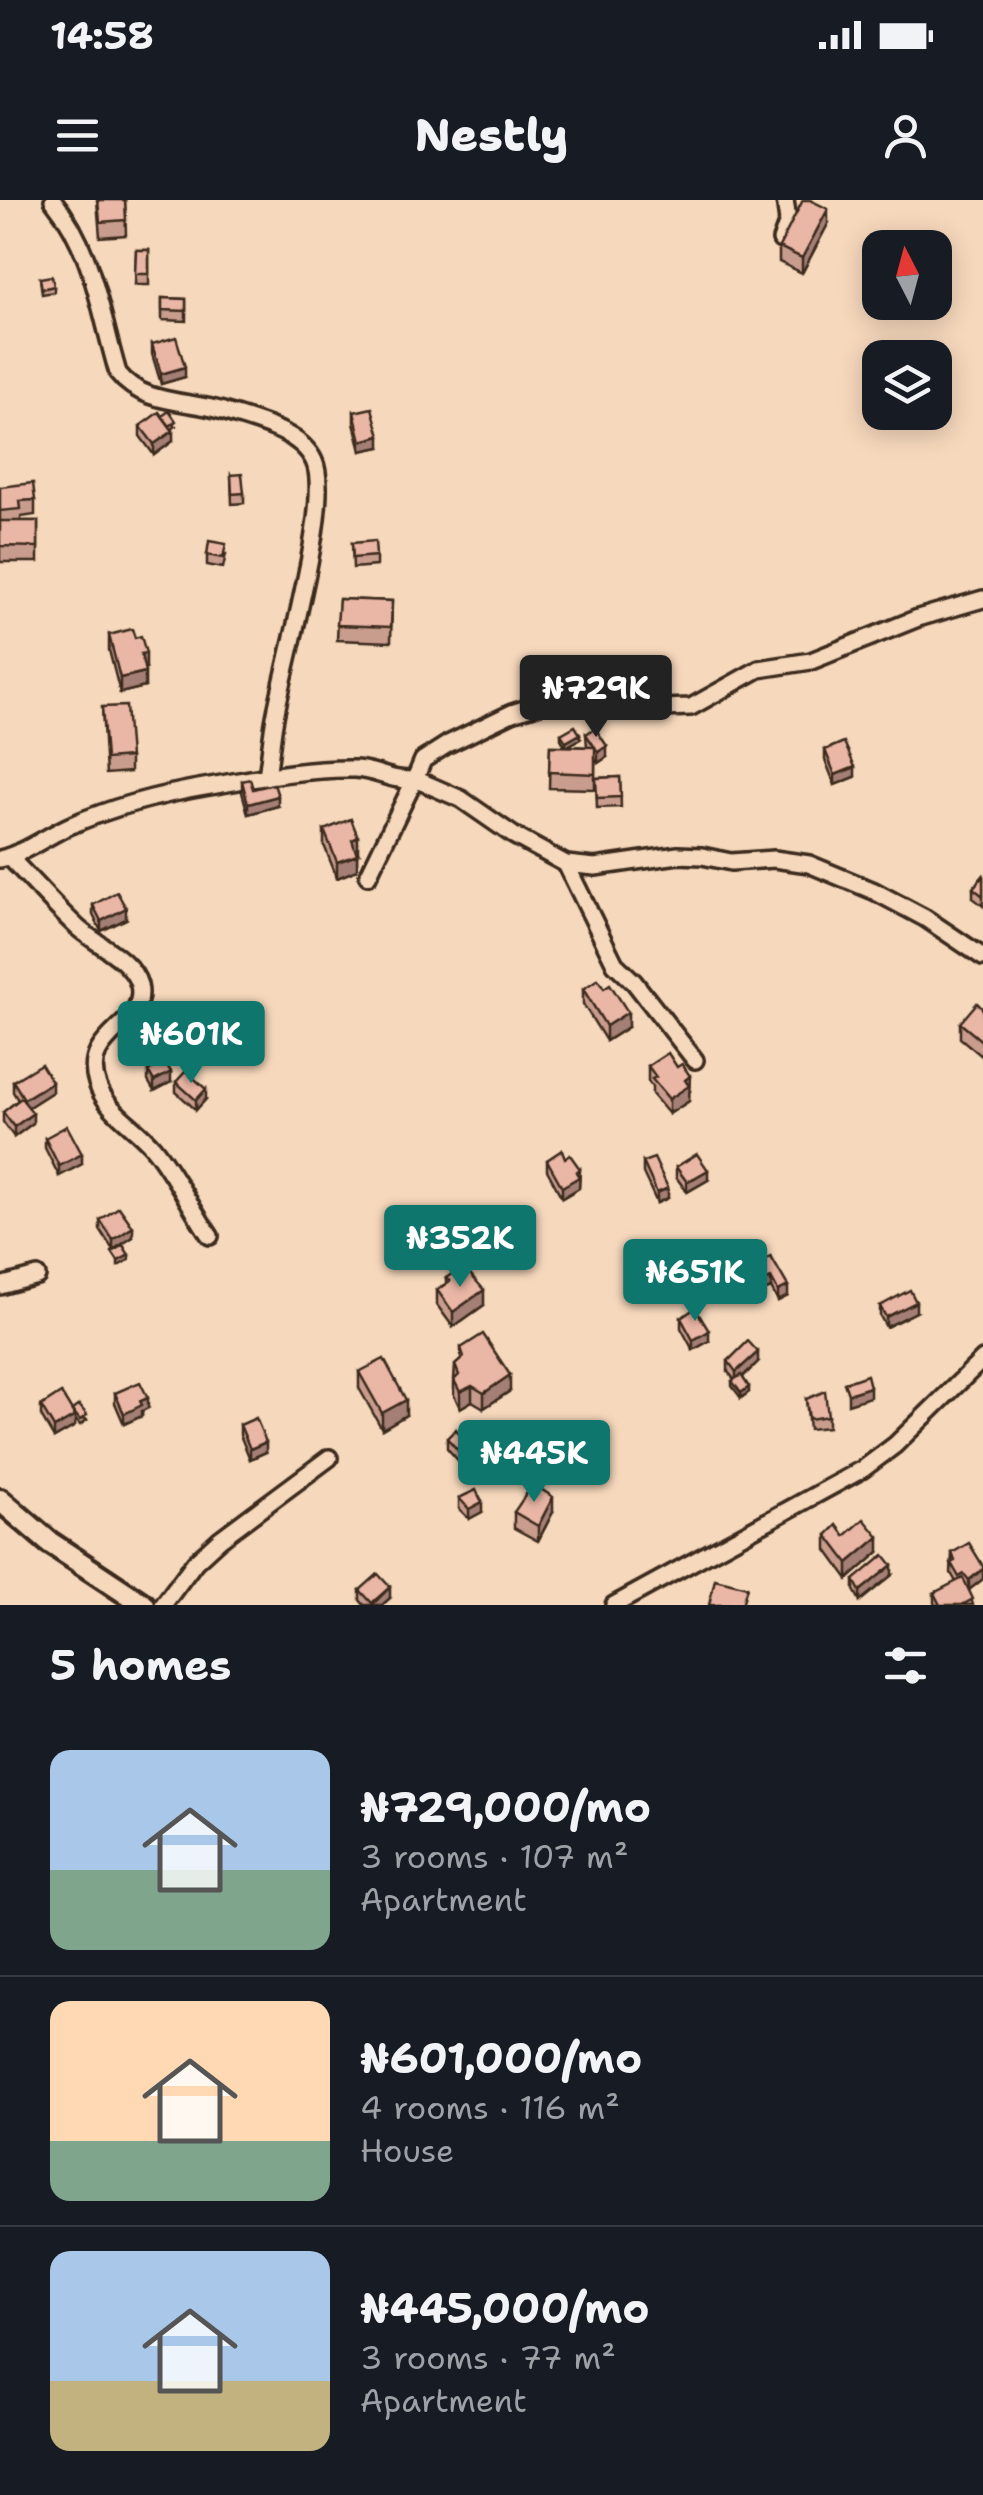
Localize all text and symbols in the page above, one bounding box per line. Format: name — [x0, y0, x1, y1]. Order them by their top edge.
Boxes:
text: 14:58 — [50, 10, 154, 61]
text: Nestly — [415, 105, 568, 165]
icon: menu — [50, 108, 105, 163]
icon: person — [878, 108, 933, 163]
north arrow — [862, 230, 952, 320]
map controls — [862, 230, 952, 430]
button: layers — [862, 340, 952, 430]
pin: ₦729K — [526, 655, 666, 740]
text: ₦729K — [542, 666, 650, 709]
pin: ₦601K — [121, 1001, 261, 1086]
text: ₦601K — [140, 1012, 242, 1055]
pin: ₦352K — [390, 1205, 530, 1290]
text: ₦352K — [406, 1216, 514, 1259]
pin: ₦651K — [625, 1239, 765, 1324]
text: ₦651K — [645, 1250, 745, 1293]
pin: ₦445K — [464, 1420, 604, 1505]
text: ₦445K — [480, 1431, 588, 1474]
text: 5 homes — [50, 1637, 231, 1693]
icon: filters — [878, 1638, 933, 1693]
text: ₦729,000/mo — [360, 1779, 651, 1835]
icon: home — [130, 1790, 250, 1910]
text: 3 rooms · 107 m² — [360, 1835, 628, 1878]
text: Apartment — [360, 1878, 527, 1921]
text: ₦601,000/mo — [360, 2030, 642, 2086]
icon: home — [130, 2041, 250, 2161]
text: 4 rooms · 116 m² — [360, 2086, 620, 2129]
text: House — [360, 2129, 454, 2172]
text: ₦445,000/mo — [360, 2280, 650, 2336]
icon: home — [130, 2291, 250, 2411]
text: 3 rooms · 77 m² — [360, 2336, 616, 2379]
text: Apartment — [360, 2379, 527, 2422]

